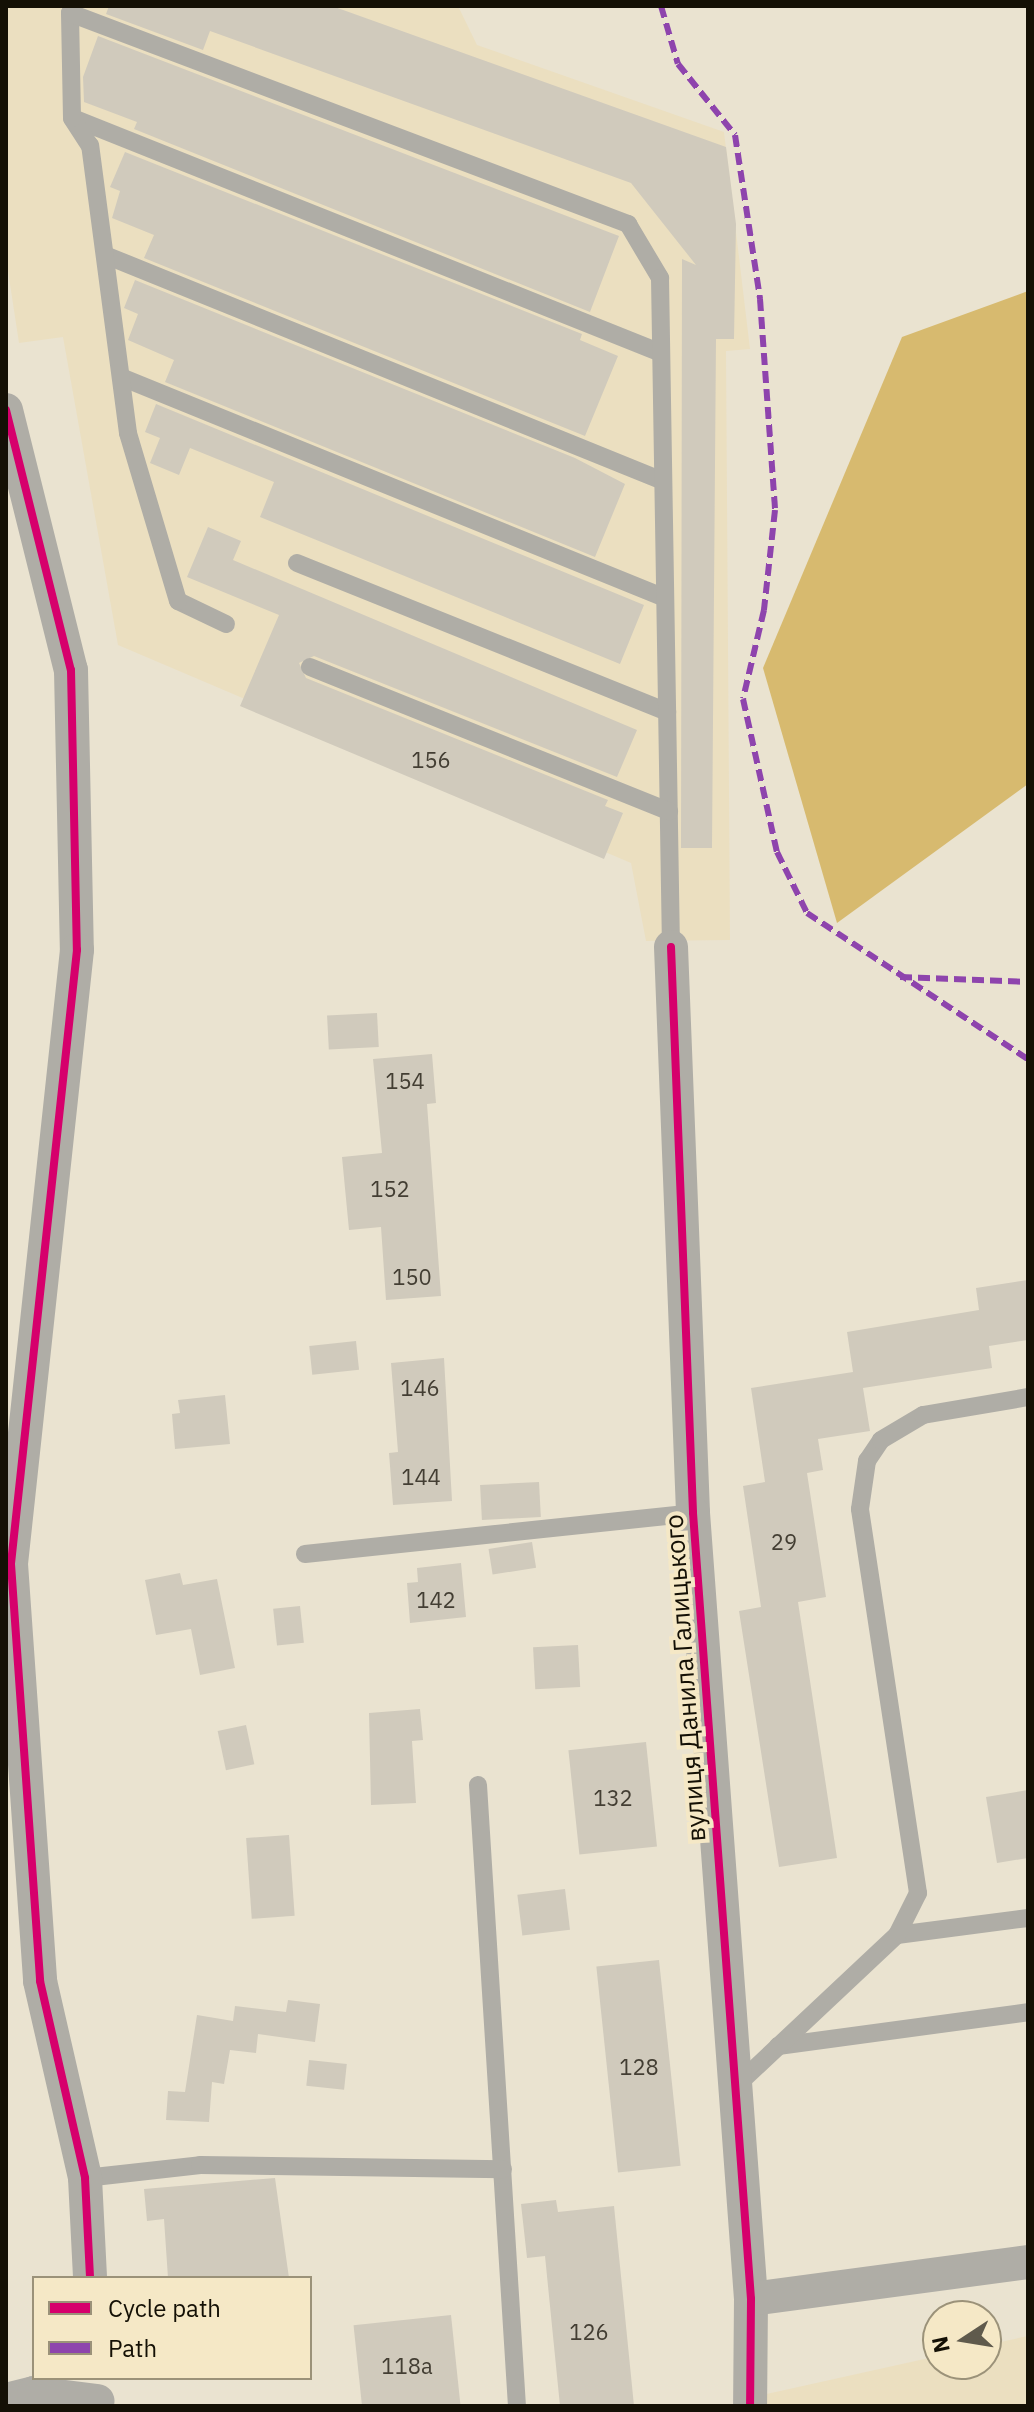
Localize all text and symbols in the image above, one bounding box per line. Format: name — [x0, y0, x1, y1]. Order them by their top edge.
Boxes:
house number: 156 — [411, 747, 451, 773]
house number: 154 — [385, 1068, 425, 1094]
house number: 152 — [370, 1176, 410, 1202]
house number: 150 — [392, 1264, 432, 1290]
house number: 146 — [400, 1375, 440, 1401]
house number: 144 — [401, 1464, 441, 1490]
street label: вулиця Данила Галицького — [658, 1513, 712, 1843]
house number: 29 — [771, 1529, 797, 1555]
house number: 142 — [416, 1587, 456, 1613]
house number: 132 — [593, 1785, 633, 1811]
house number: 128 — [619, 2054, 659, 2080]
legend — [32, 2276, 312, 2380]
text: Cycle path — [108, 2292, 221, 2324]
north arrow — [922, 2300, 1002, 2380]
house number: 126 — [569, 2319, 609, 2345]
text: Path — [108, 2332, 157, 2364]
text: N — [924, 2334, 956, 2355]
house number: 118а — [381, 2353, 433, 2379]

